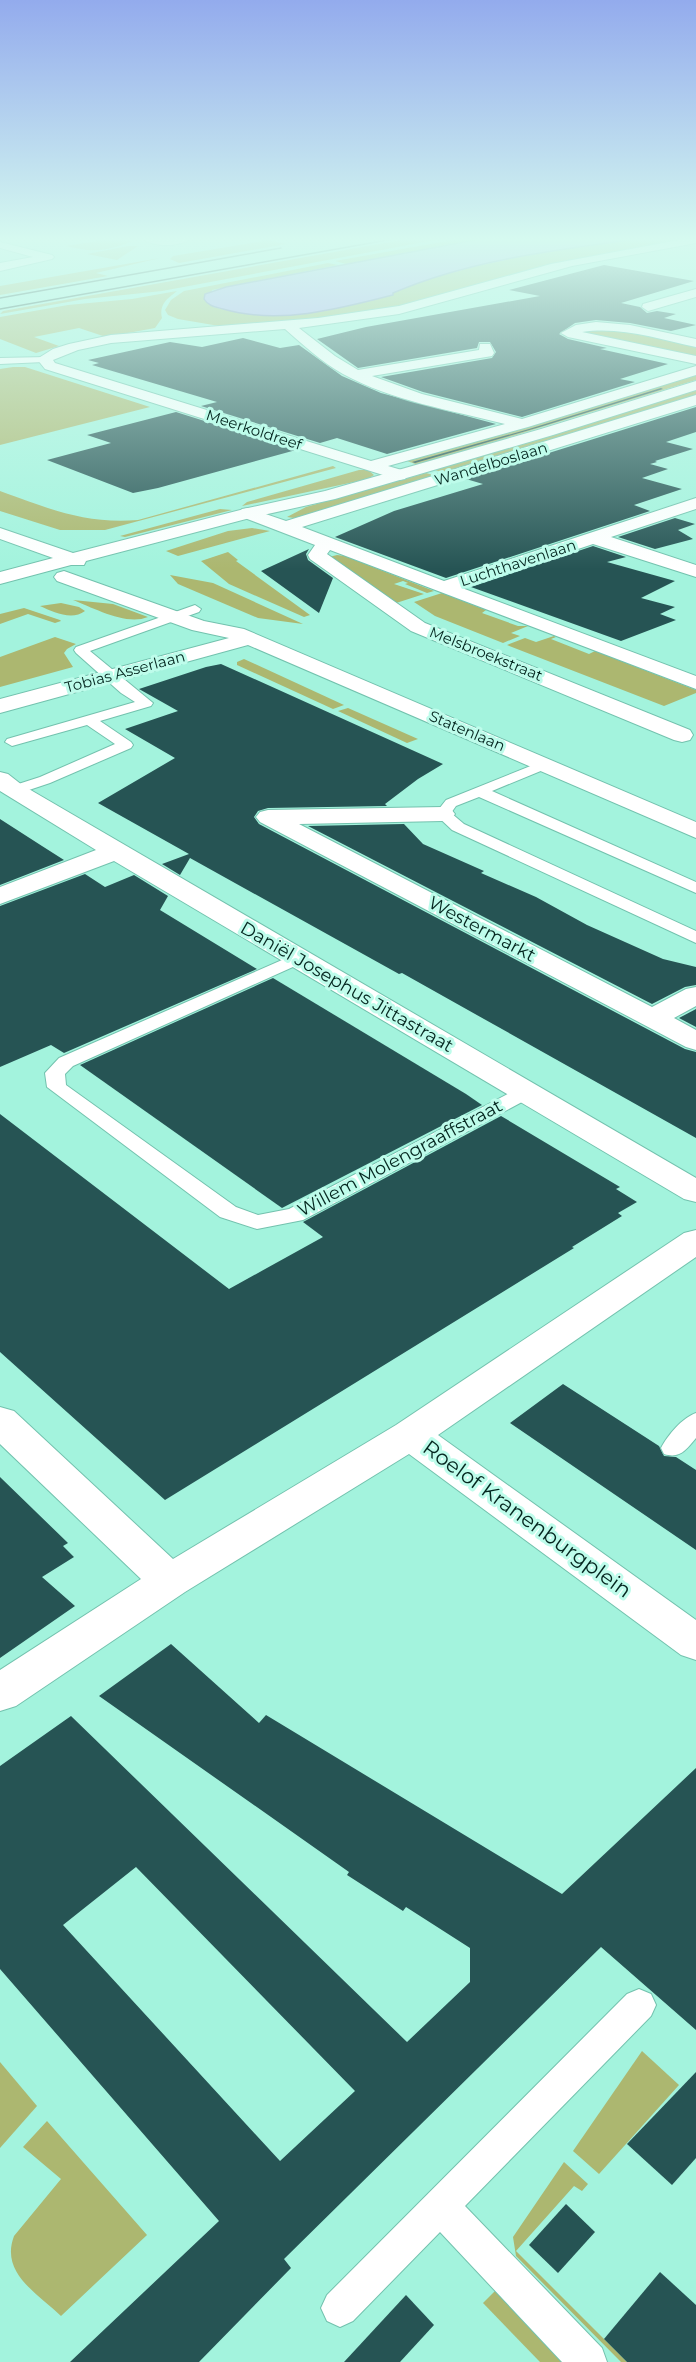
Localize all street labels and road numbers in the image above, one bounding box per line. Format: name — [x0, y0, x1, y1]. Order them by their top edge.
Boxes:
street label: Meerkoldreef — [204, 405, 305, 454]
street label: Wandelboslaan — [432, 437, 550, 490]
street label: Luchthavenlaan — [457, 535, 578, 590]
street label: Melsbroekstraat — [427, 622, 546, 685]
street label: Tobias Asserlaan — [63, 646, 187, 697]
street label: Statenlaan — [426, 706, 508, 755]
street label: Westermarkt — [425, 891, 539, 967]
street label: Daniël Josephus Jittastraat — [237, 917, 457, 1057]
street label: Willem Molengraaffstraat — [294, 1095, 506, 1221]
street label: Roelof Kranenburgplein — [418, 1435, 636, 1603]

